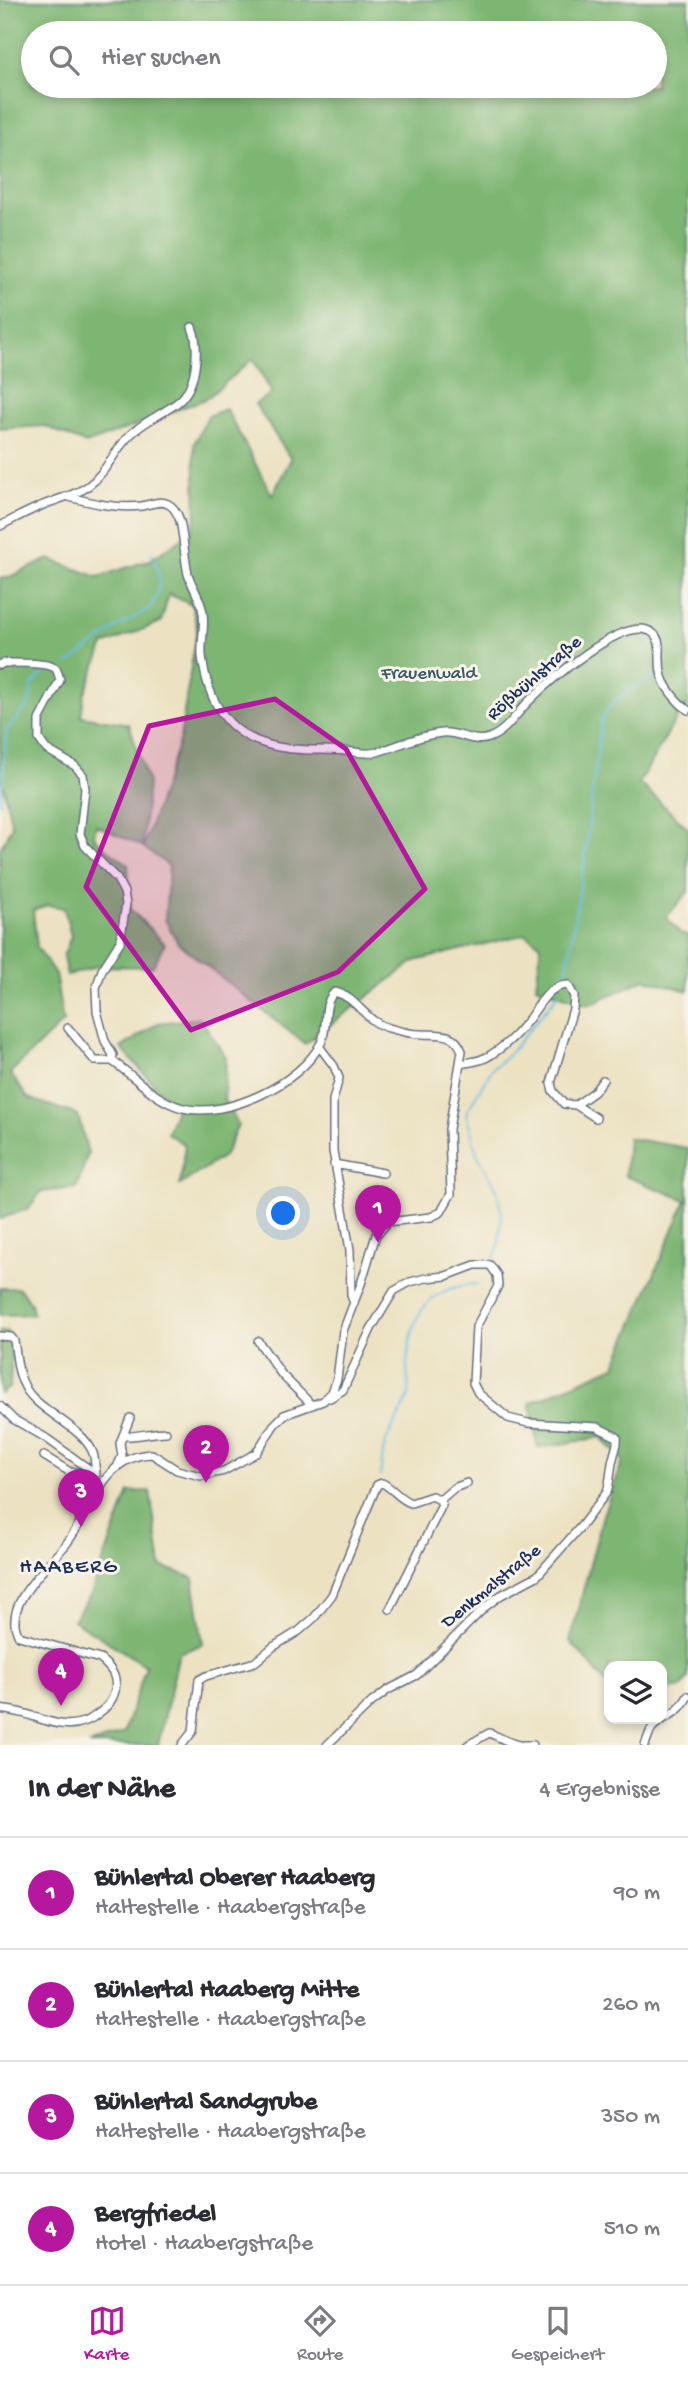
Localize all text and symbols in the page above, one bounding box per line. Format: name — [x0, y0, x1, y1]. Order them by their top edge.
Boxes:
search box — [21, 21, 667, 98]
icon: search — [45, 41, 83, 79]
text: Hier suchen — [101, 44, 221, 75]
street label: Rößbühlstraße — [483, 631, 587, 726]
park label: Frauenwald — [380, 663, 479, 686]
pin: 1 — [355, 1185, 401, 1243]
your location — [266, 1196, 300, 1230]
pin: 2 — [183, 1425, 229, 1483]
pin: 3 — [58, 1469, 104, 1527]
street label: Denkmalstraße — [436, 1540, 547, 1635]
district label: HAABERG — [20, 1556, 118, 1581]
pin: 4 — [38, 1648, 84, 1706]
map controls — [604, 1661, 667, 1724]
button: layers — [604, 1661, 667, 1724]
text: In der Nähe — [28, 1773, 175, 1808]
text: 4 Ergebnisse — [539, 1777, 660, 1804]
text: Bühlertal Oberer Haaberg — [95, 1864, 375, 1895]
text: 1 — [46, 1880, 56, 1907]
text: 90 m — [614, 1880, 660, 1907]
text: Haltestelle · Haabergstraße — [95, 1895, 366, 1922]
text: Bühlertal Haaberg Mitte — [95, 1976, 359, 2007]
text: 2 — [45, 1992, 57, 2019]
text: 260 m — [602, 1992, 660, 2019]
text: Haltestelle · Haabergstraße — [95, 2007, 366, 2034]
text: Bühlertal Sandgrube — [95, 2088, 317, 2119]
text: 3 — [45, 2104, 57, 2131]
text: 350 m — [601, 2104, 660, 2131]
text: Haltestelle · Haabergstraße — [95, 2119, 366, 2146]
text: Bergfriedel — [95, 2200, 216, 2231]
text: 4 — [46, 2216, 56, 2243]
text: 510 m — [604, 2216, 660, 2243]
text: Hotel · Haabergstraße — [95, 2231, 313, 2258]
tab: Karte — [84, 2302, 129, 2367]
tab: Route — [297, 2302, 343, 2367]
tab: Gespeichert — [511, 2302, 604, 2367]

